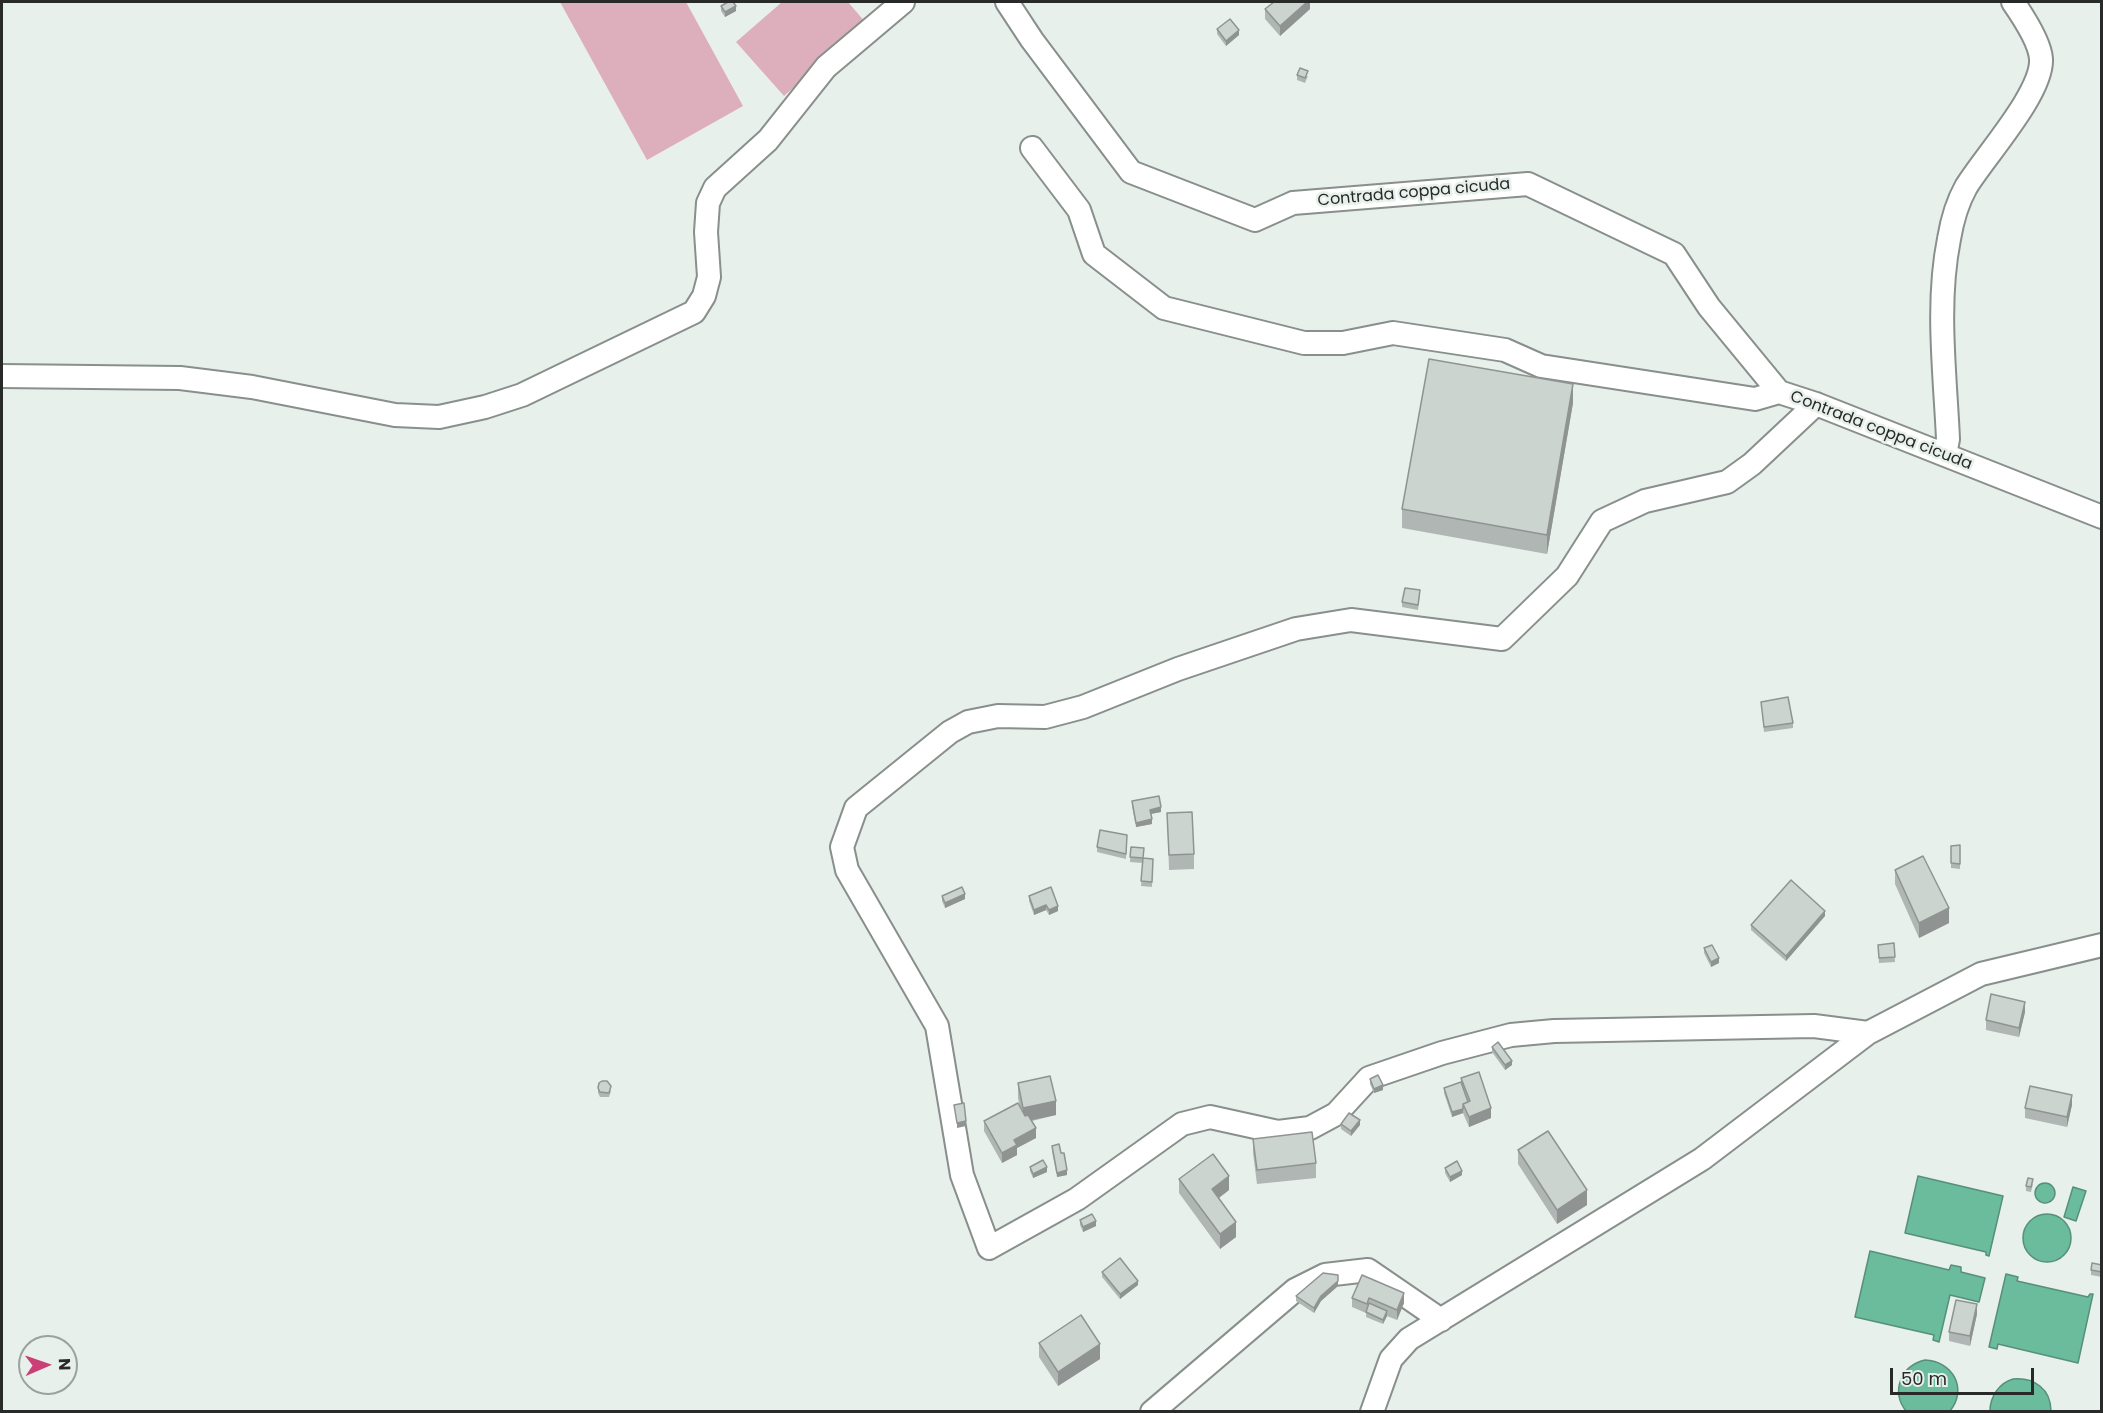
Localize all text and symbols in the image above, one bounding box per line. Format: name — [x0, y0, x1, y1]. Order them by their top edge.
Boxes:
street label: Contrada coppa cicuda — [1317, 175, 1511, 211]
street label: Contrada coppa cicuda — [1787, 387, 1975, 475]
north arrow — [18, 1335, 78, 1395]
scale bar — [1893, 1356, 2037, 1394]
text: N — [53, 1358, 76, 1371]
text: 50 m — [1901, 1366, 1947, 1391]

